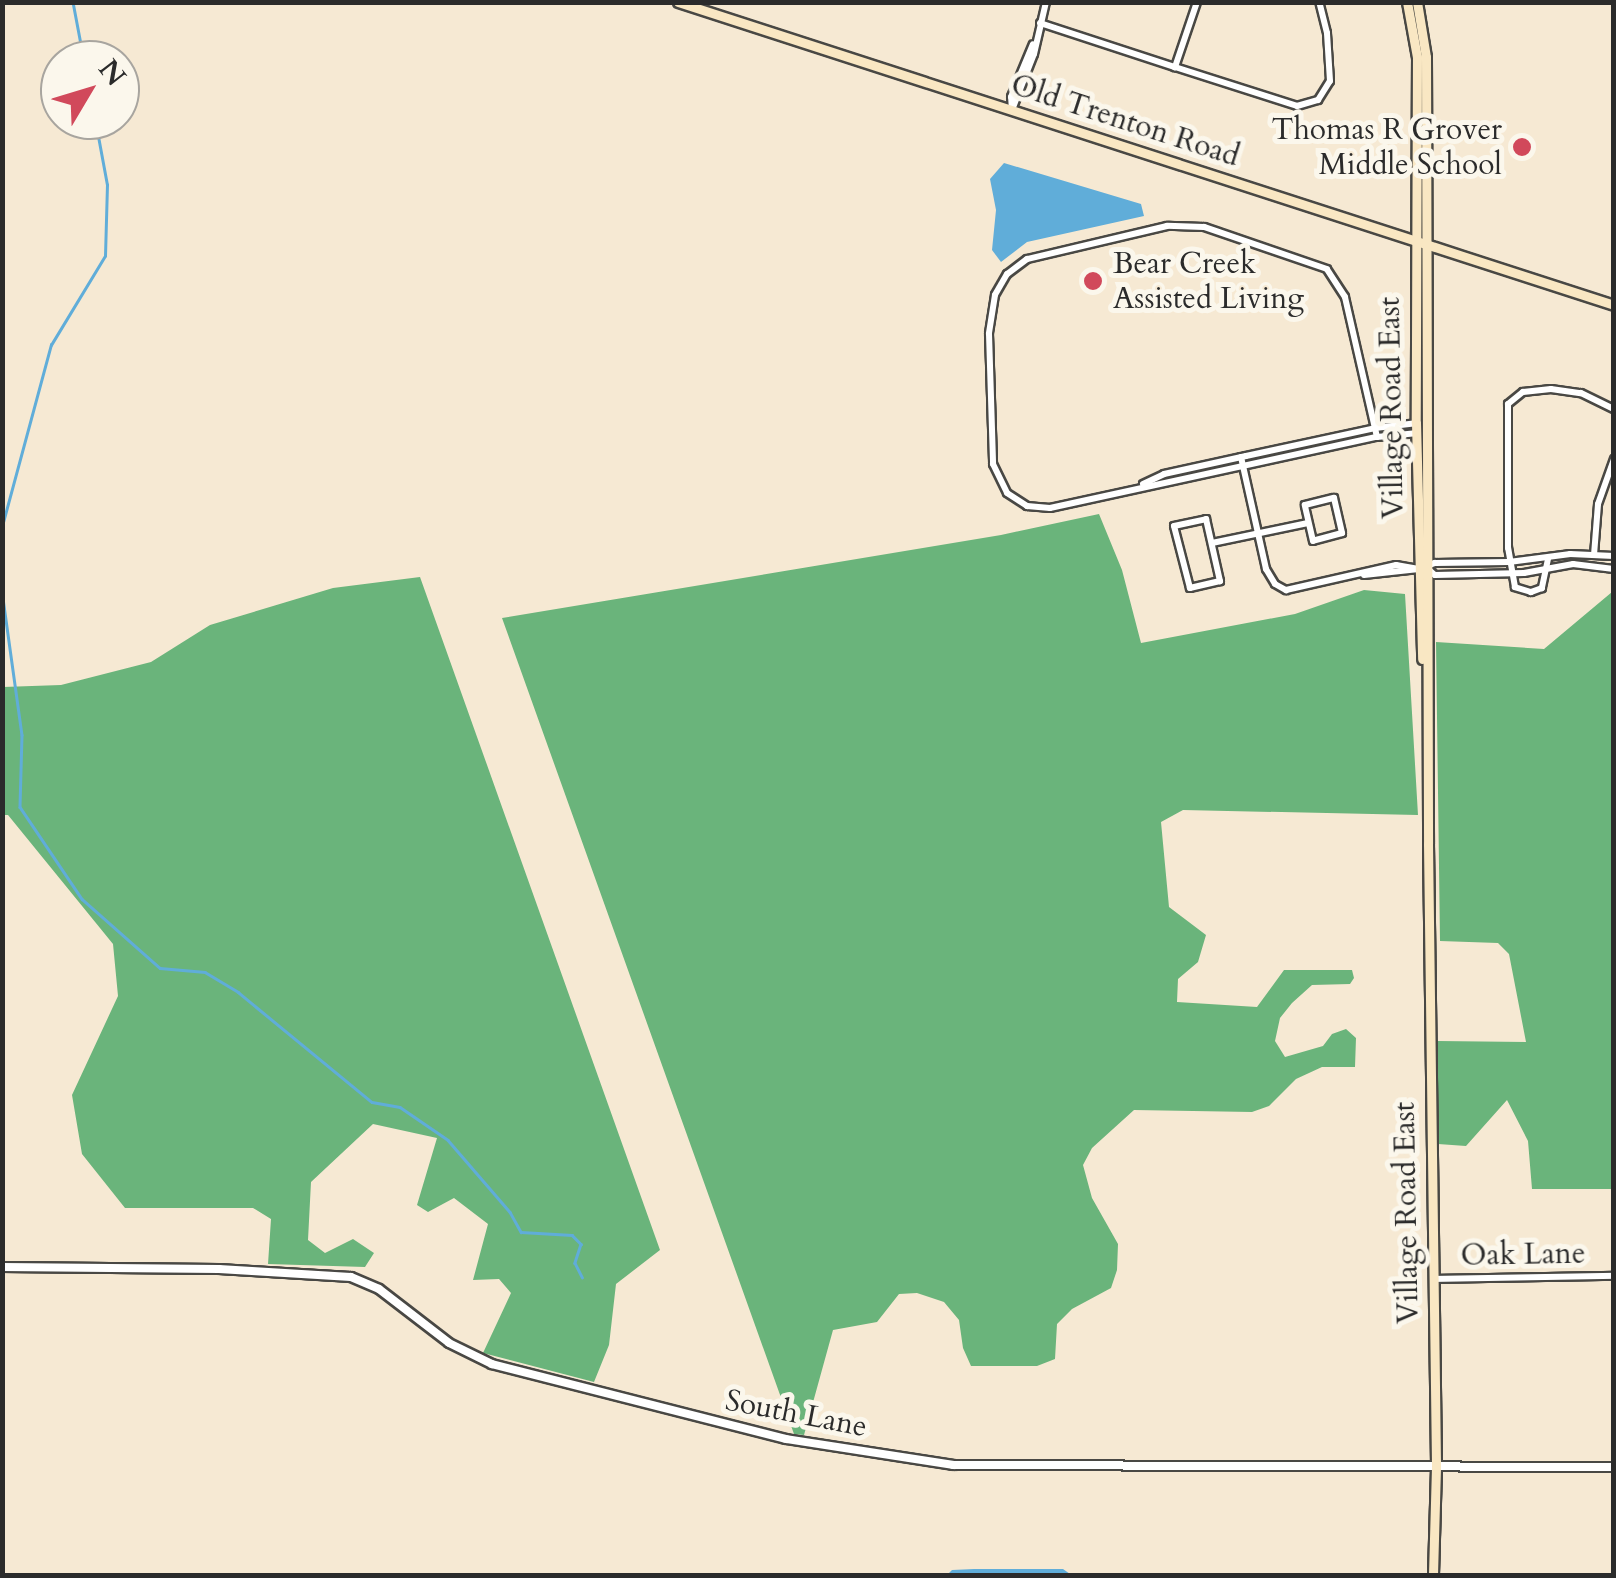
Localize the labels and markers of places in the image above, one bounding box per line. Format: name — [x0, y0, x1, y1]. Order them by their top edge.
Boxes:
place label: Thomas R Grover Middle School — [1271, 112, 1502, 182]
marker: Thomas R Grover Middle School — [1511, 136, 1533, 158]
place label: Bear Creek Assisted Living — [1113, 246, 1304, 316]
marker: Bear Creek Assisted Living — [1082, 270, 1104, 292]

